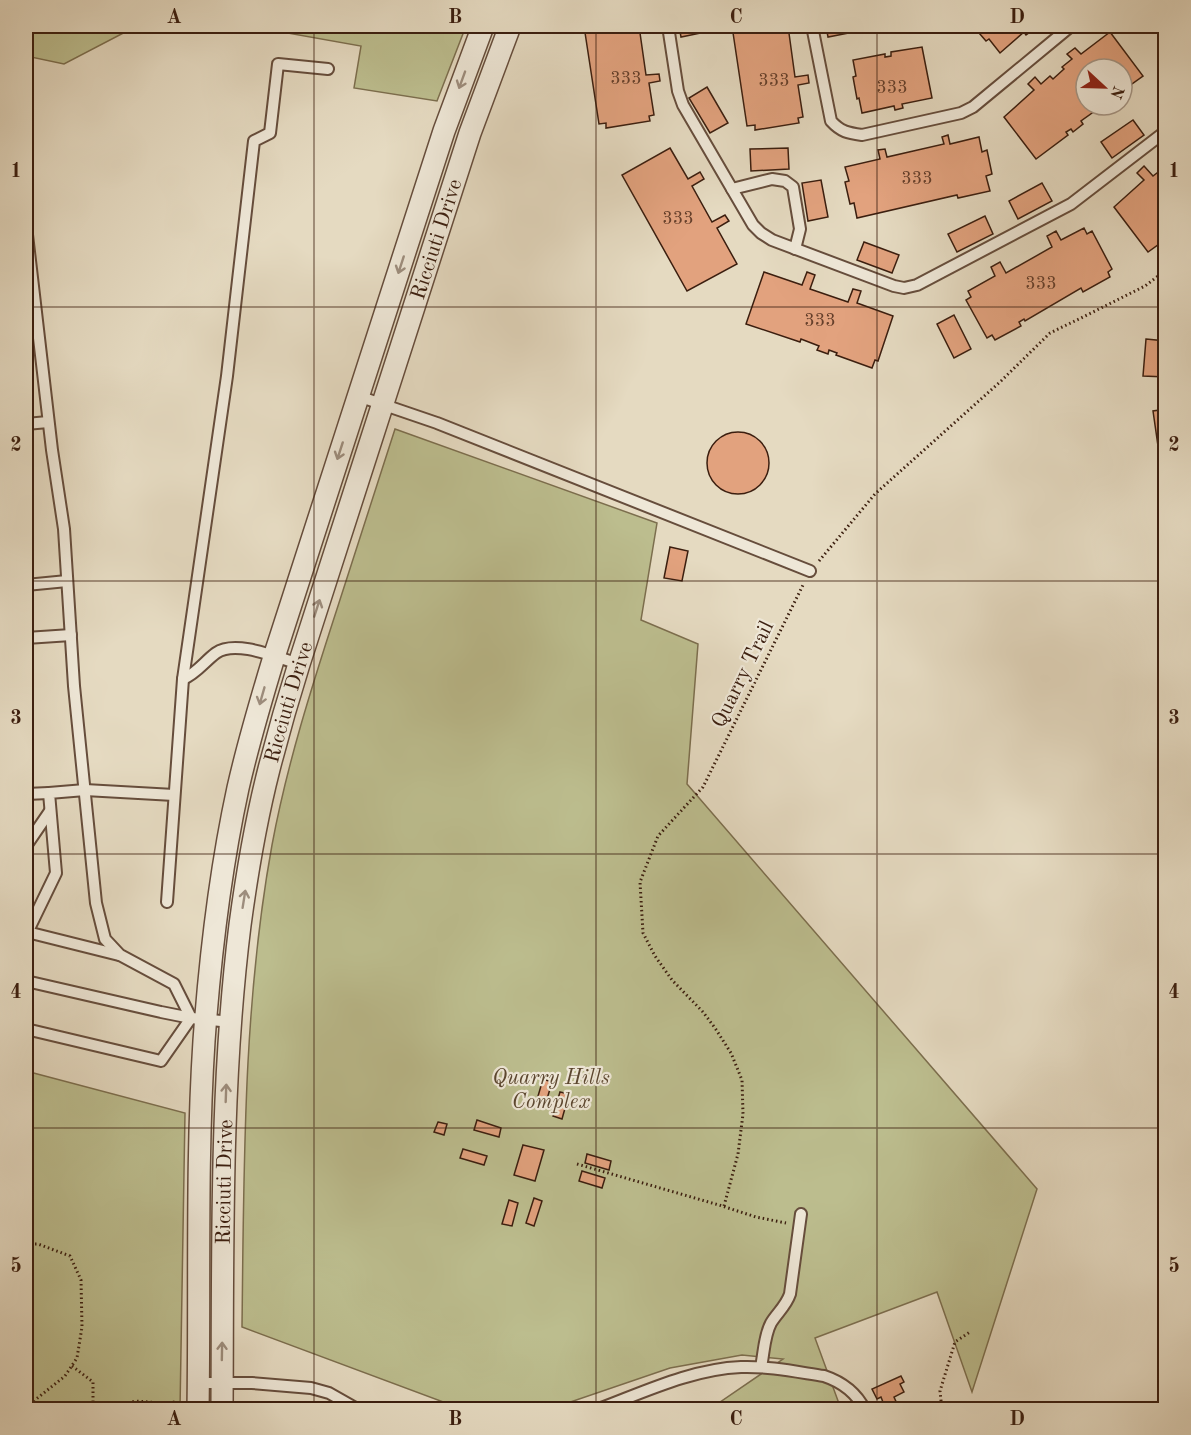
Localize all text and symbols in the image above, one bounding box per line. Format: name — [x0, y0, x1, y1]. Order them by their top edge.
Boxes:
text: A — [166, 8, 182, 28]
text: B — [448, 8, 462, 28]
text: C — [729, 8, 743, 28]
text: D — [1009, 8, 1025, 28]
north arrow — [1074, 57, 1134, 117]
one-way arrow — [456, 70, 467, 89]
house number: 333 — [610, 70, 642, 88]
house number: 333 — [758, 72, 790, 90]
house number: 333 — [876, 79, 908, 97]
text: N — [1106, 83, 1126, 101]
text: 1 — [10, 162, 22, 182]
text: 1 — [1168, 162, 1180, 182]
house number: 333 — [901, 170, 933, 188]
street label: Ricciuti Drive — [408, 177, 466, 302]
house number: 333 — [662, 210, 694, 228]
one-way arrow — [394, 255, 405, 274]
house number: 333 — [1025, 275, 1057, 293]
house number: 333 — [804, 312, 836, 330]
text: 2 — [10, 436, 22, 456]
text: 2 — [1168, 436, 1180, 456]
one-way arrow — [334, 441, 345, 460]
one-way arrow — [312, 599, 323, 618]
street label: Quarry Trail — [709, 618, 778, 731]
street label: Ricciuti Drive — [262, 639, 317, 765]
one-way arrow — [256, 686, 267, 705]
text: 3 — [10, 709, 22, 729]
text: 3 — [1168, 709, 1180, 729]
one-way arrow — [239, 890, 250, 909]
text: 4 — [10, 983, 22, 1003]
text: 4 — [1168, 983, 1180, 1003]
park label: Quarry Hills Complex — [492, 1068, 610, 1113]
one-way arrow — [221, 1084, 232, 1104]
street label: Ricciuti Drive — [214, 1119, 237, 1245]
text: 5 — [10, 1256, 22, 1277]
text: 5 — [1168, 1256, 1180, 1277]
one-way arrow — [216, 1342, 228, 1362]
text: A — [166, 1410, 182, 1430]
text: B — [448, 1410, 462, 1430]
text: C — [729, 1410, 743, 1430]
text: D — [1009, 1410, 1025, 1430]

